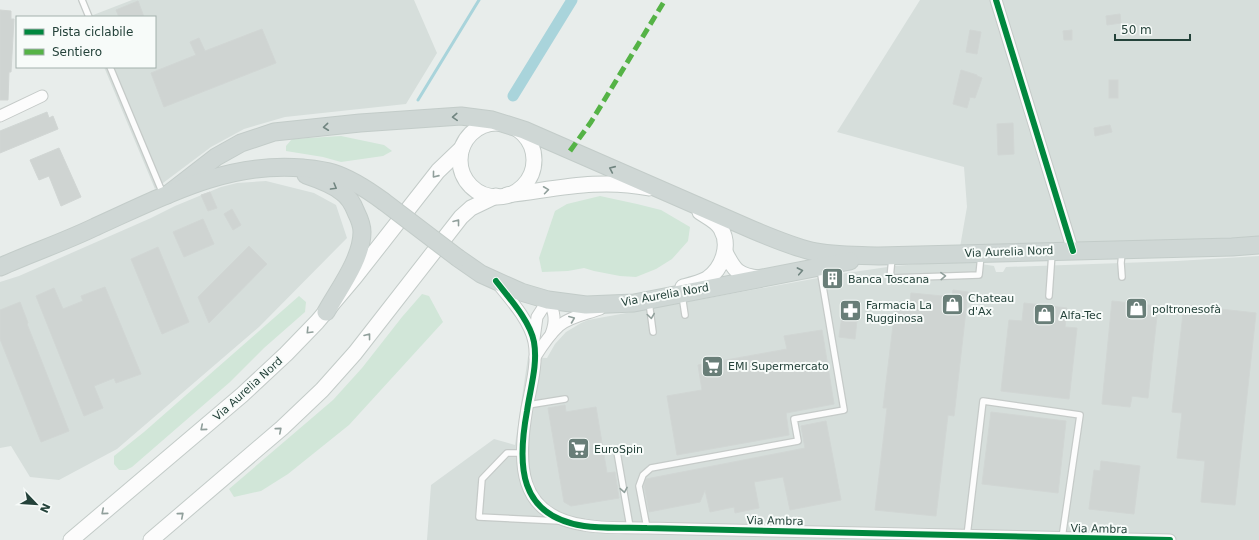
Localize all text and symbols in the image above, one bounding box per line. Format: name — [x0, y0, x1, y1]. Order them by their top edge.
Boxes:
legend — [16, 16, 156, 68]
scale bar — [1115, 16, 1190, 42]
text: 50 m — [1121, 23, 1152, 37]
text: Pista ciclabile — [52, 25, 133, 39]
text: Sentiero — [52, 45, 102, 59]
one-way arrow — [452, 112, 458, 121]
one-way arrow — [323, 122, 329, 131]
one-way arrow — [609, 166, 616, 174]
one-way arrow — [432, 171, 439, 178]
one-way arrow — [330, 183, 337, 190]
one-way arrow — [543, 186, 549, 195]
one-way arrow — [452, 219, 459, 226]
street label: Via Aurelia Nord — [964, 244, 1054, 260]
building icon: Banca Toscana — [819, 266, 845, 292]
one-way arrow — [797, 267, 803, 275]
one-way arrow — [940, 272, 946, 280]
place label: Banca Toscana — [848, 273, 929, 286]
street label: Via Aurelia Nord — [620, 281, 710, 309]
shop icon: Chateau d'Ax — [939, 291, 965, 317]
place label: Chateau d'Ax — [968, 292, 1014, 318]
shop icon: poltronesofà — [1123, 296, 1149, 322]
pharmacy icon: Farmacia La Rugginosa — [837, 298, 863, 324]
place label: Farmacia La Rugginosa — [866, 299, 932, 325]
shop icon: Alfa-Tec — [1032, 302, 1058, 328]
place label: poltronesofà — [1152, 303, 1221, 316]
place label: Alfa-Tec — [1060, 309, 1102, 322]
one-way arrow — [646, 313, 655, 319]
one-way arrow — [568, 316, 575, 324]
one-way arrow — [306, 326, 314, 334]
one-way arrow — [364, 333, 371, 340]
supermarket icon: EMI Supermercato — [700, 353, 726, 379]
street label: Via Aurelia Nord — [211, 354, 285, 424]
place label: EMI Supermercato — [728, 360, 829, 373]
one-way arrow — [200, 423, 208, 431]
one-way arrow — [275, 428, 282, 435]
supermarket icon: EuroSpin — [566, 436, 592, 462]
place label: EuroSpin — [594, 443, 643, 456]
north arrow — [16, 484, 56, 524]
one-way arrow — [619, 487, 627, 493]
text: N — [37, 501, 52, 515]
one-way arrow — [101, 507, 108, 514]
one-way arrow — [176, 512, 183, 519]
street label: Via Ambra — [746, 514, 804, 528]
street label: Via Ambra — [1070, 522, 1128, 536]

